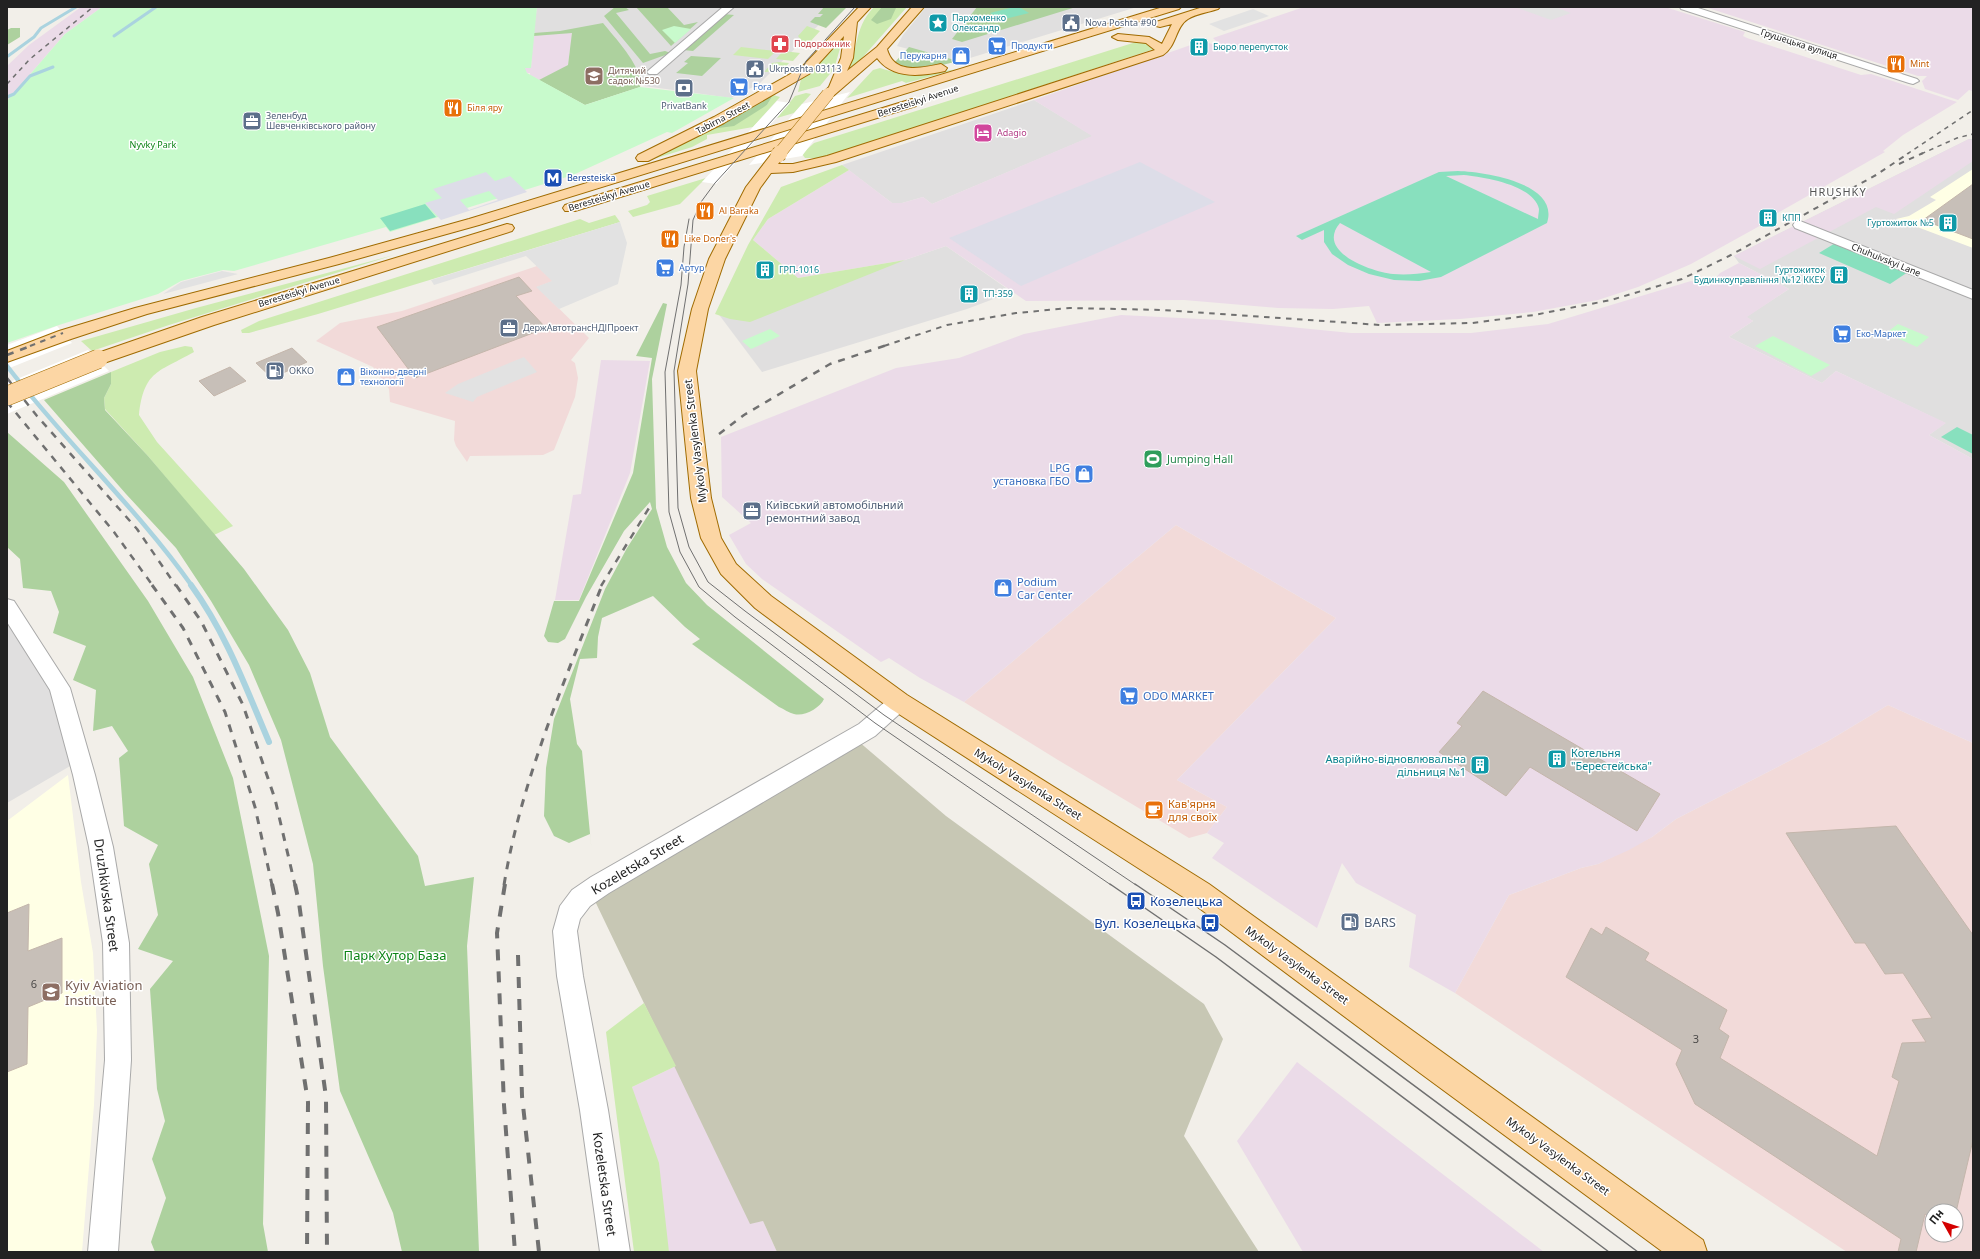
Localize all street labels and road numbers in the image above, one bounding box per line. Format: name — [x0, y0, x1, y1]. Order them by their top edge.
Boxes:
street label: Грушецька вулиця — [1759, 25, 1839, 62]
street label: Beresteiskyi Avenue — [876, 81, 960, 120]
street label: Tabirna Street — [694, 98, 753, 137]
street label: Beresteiskyi Avenue — [567, 177, 651, 214]
street label: Chuhuivskyi Lane — [1850, 240, 1923, 279]
street label: Beresteiskyi Avenue — [257, 273, 341, 310]
street label: Mykoly Vasylenka Street — [679, 378, 710, 504]
street label: Mykoly Vasylenka Street — [972, 744, 1085, 823]
street label: Kozeletska Street — [587, 829, 687, 899]
street label: Druzhkivska Street — [90, 837, 124, 953]
street label: Mykoly Vasylenka Street — [1243, 922, 1352, 1007]
street label: Mykoly Vasylenka Street — [1504, 1113, 1613, 1198]
street label: Kozeletska Street — [589, 1131, 621, 1237]

